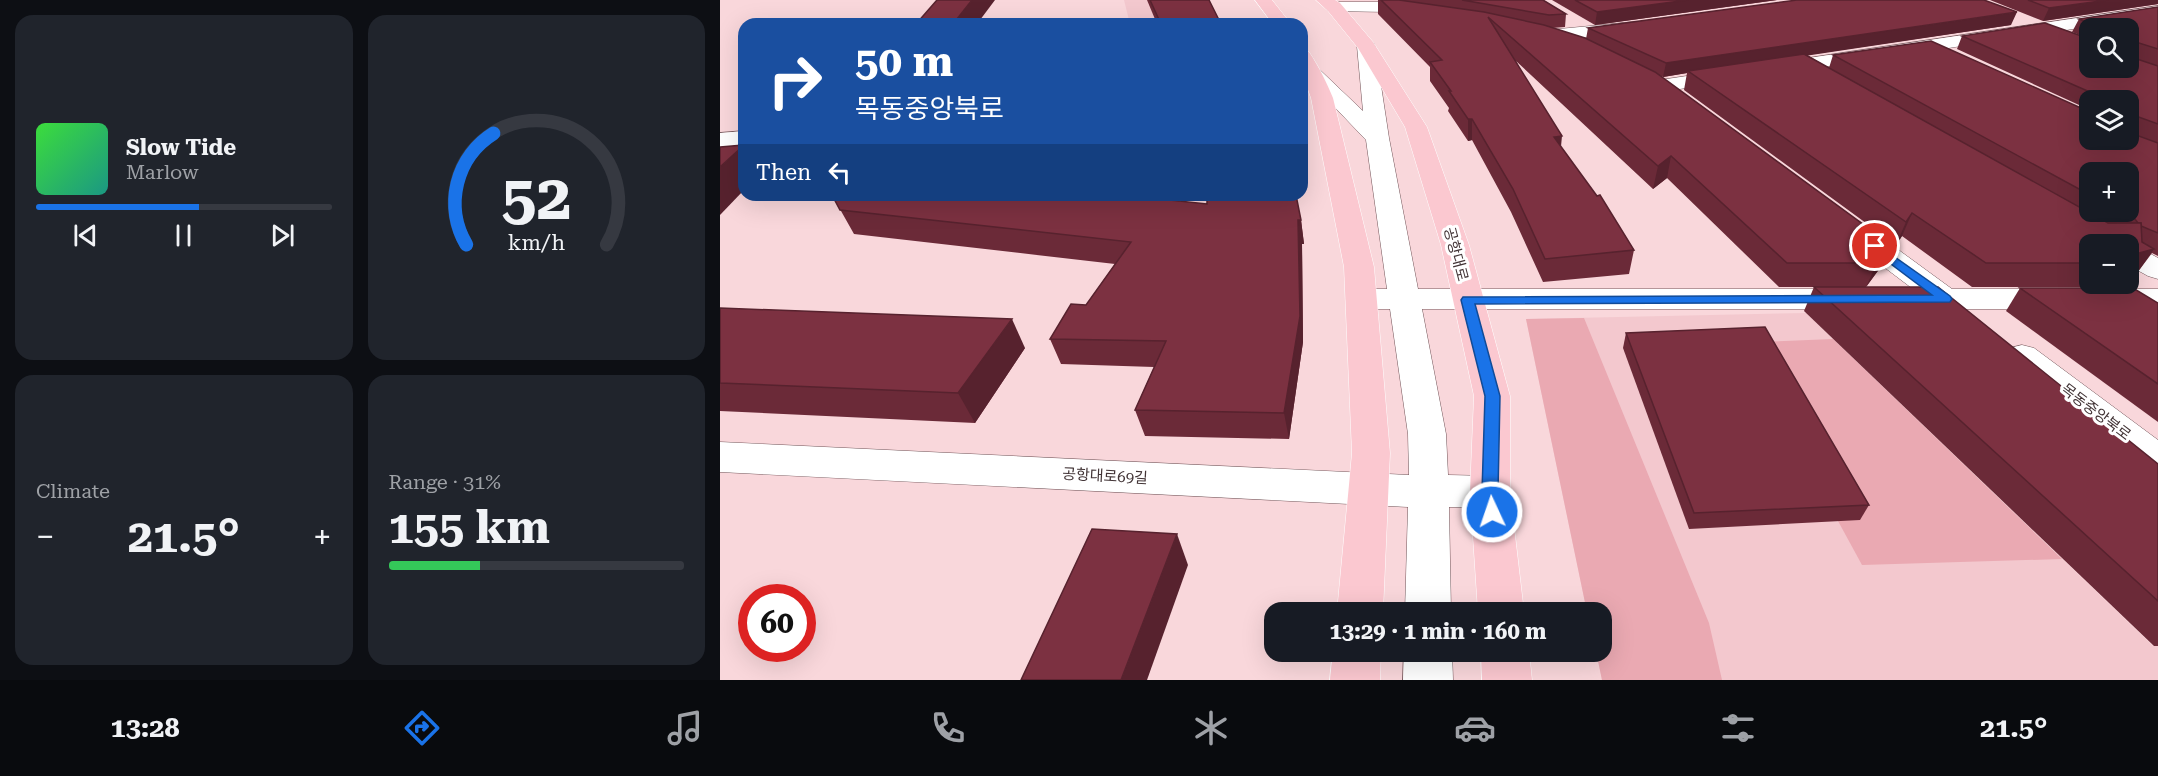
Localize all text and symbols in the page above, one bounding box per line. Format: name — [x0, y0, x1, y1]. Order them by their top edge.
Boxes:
map controls — [2079, 18, 2139, 294]
button: search — [2079, 18, 2139, 78]
text: 50 m — [855, 37, 953, 86]
icon: right — [756, 42, 834, 120]
button: layers — [2079, 90, 2139, 150]
text: 목동중앙북로 — [855, 93, 1004, 125]
text: Slow Tide — [126, 135, 236, 160]
icon: left — [823, 156, 856, 189]
text: Marlow — [126, 160, 199, 184]
text: Then — [756, 160, 811, 185]
text: 52 — [501, 161, 571, 234]
button: + — [2079, 162, 2139, 222]
icon: previous — [69, 219, 102, 252]
icon: pause — [167, 219, 200, 252]
icon: next — [266, 219, 299, 252]
pin — [1849, 220, 1900, 271]
street label: 공항대로 — [1440, 225, 1472, 283]
icon: arrive — [1858, 229, 1891, 262]
text: km/h — [508, 230, 565, 255]
button: − — [2079, 234, 2139, 294]
street label: 목동중앙북로 — [2058, 380, 2134, 444]
street label: 공항대로69길 — [1062, 465, 1148, 487]
text: Range · 31% — [389, 470, 501, 494]
text: Climate — [36, 479, 110, 503]
position arrow — [1460, 480, 1524, 544]
text: 155 km — [389, 501, 550, 554]
text: 21.5° — [128, 510, 240, 563]
text: − — [36, 517, 54, 556]
text: + — [313, 517, 331, 556]
speed limit sign: 60 — [738, 584, 816, 662]
text: 13:29 · 1 min · 160 m — [1329, 619, 1547, 644]
icon: directions — [401, 707, 443, 749]
icon: music — [664, 707, 706, 749]
icon: phone — [927, 707, 969, 749]
icon: climate — [1190, 707, 1232, 749]
icon: car — [1454, 707, 1496, 749]
icon: filters — [1717, 707, 1759, 749]
text: 13:28 — [111, 712, 180, 744]
text: 21.5° — [1980, 712, 2047, 744]

